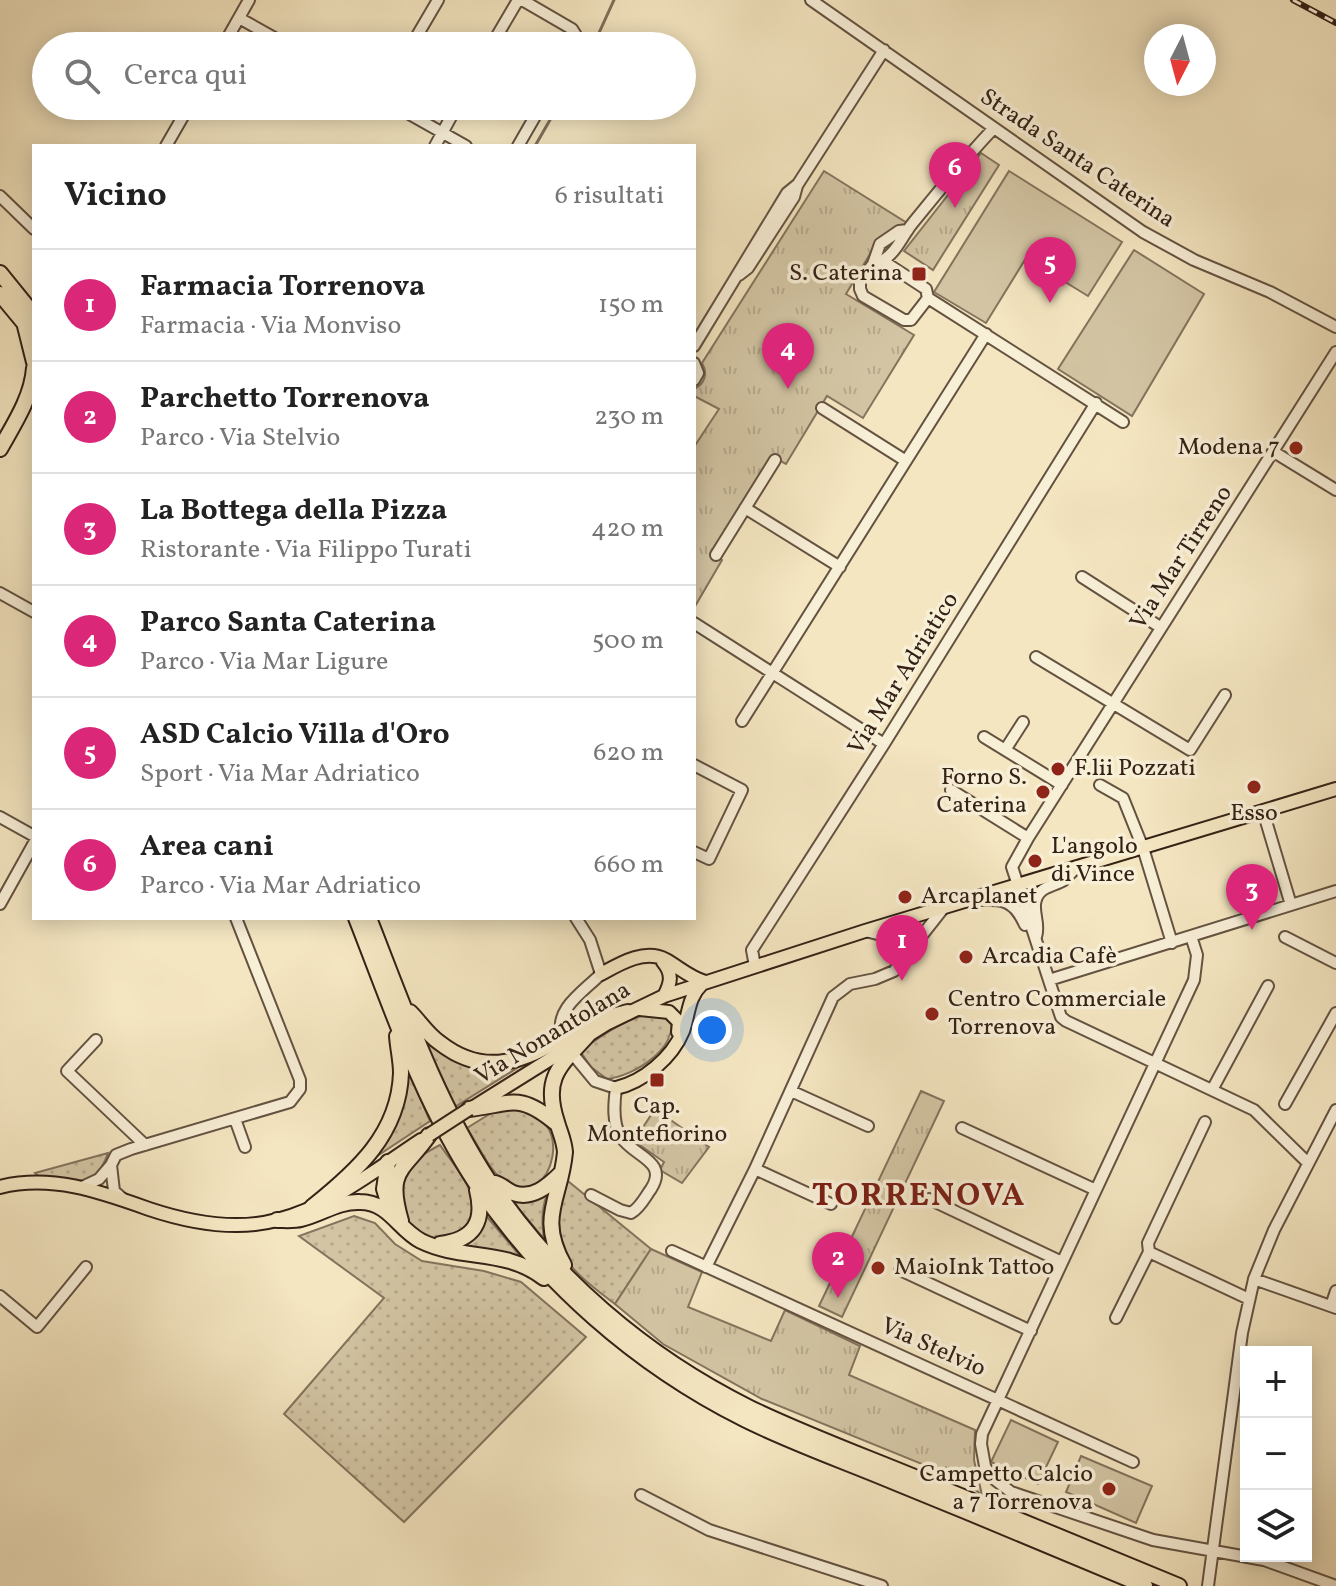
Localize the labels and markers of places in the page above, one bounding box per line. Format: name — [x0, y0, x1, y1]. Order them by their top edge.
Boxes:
pin: 6 — [929, 142, 981, 208]
pin: 5 — [1024, 237, 1076, 303]
place label: S. Caterina — [789, 257, 903, 291]
marker: S. Caterina — [910, 265, 928, 283]
pin: 4 — [762, 323, 814, 389]
place label: Modena 7 — [1178, 431, 1280, 465]
marker: Modena 7 — [1287, 439, 1305, 457]
place label: F.lii Pozzati — [1074, 752, 1196, 786]
marker: F.lii Pozzati — [1049, 760, 1067, 778]
place label: Forno S. Caterina — [937, 761, 1027, 823]
marker: Esso — [1245, 778, 1263, 796]
marker: Forno S. Caterina — [1034, 783, 1052, 801]
place label: Esso — [1230, 797, 1278, 831]
place label: L'angolo di Vince — [1051, 830, 1138, 892]
marker: L'angolo di Vince — [1026, 852, 1044, 870]
pin: 3 — [1226, 864, 1278, 930]
place label: Arcaplanet — [921, 880, 1037, 914]
marker: Arcaplanet — [896, 888, 914, 906]
pin: 1 — [876, 915, 928, 981]
place label: Arcadia Cafè — [982, 940, 1117, 974]
marker: Arcadia Cafè — [957, 948, 975, 966]
place label: Centro Commerciale Torrenova — [948, 983, 1166, 1045]
marker: Centro Commerciale Torrenova — [923, 1005, 941, 1023]
marker: Cap. Montefiorino — [648, 1071, 666, 1089]
place label: Cap. Montefiorino — [587, 1090, 727, 1152]
pin: 2 — [812, 1232, 864, 1298]
place label: MaioInk Tattoo — [894, 1251, 1054, 1285]
marker: MaioInk Tattoo — [869, 1259, 887, 1277]
place label: Campetto Calcio a 7 Torrenova — [920, 1458, 1093, 1520]
marker: Campetto Calcio a 7 Torrenova — [1100, 1480, 1118, 1498]

